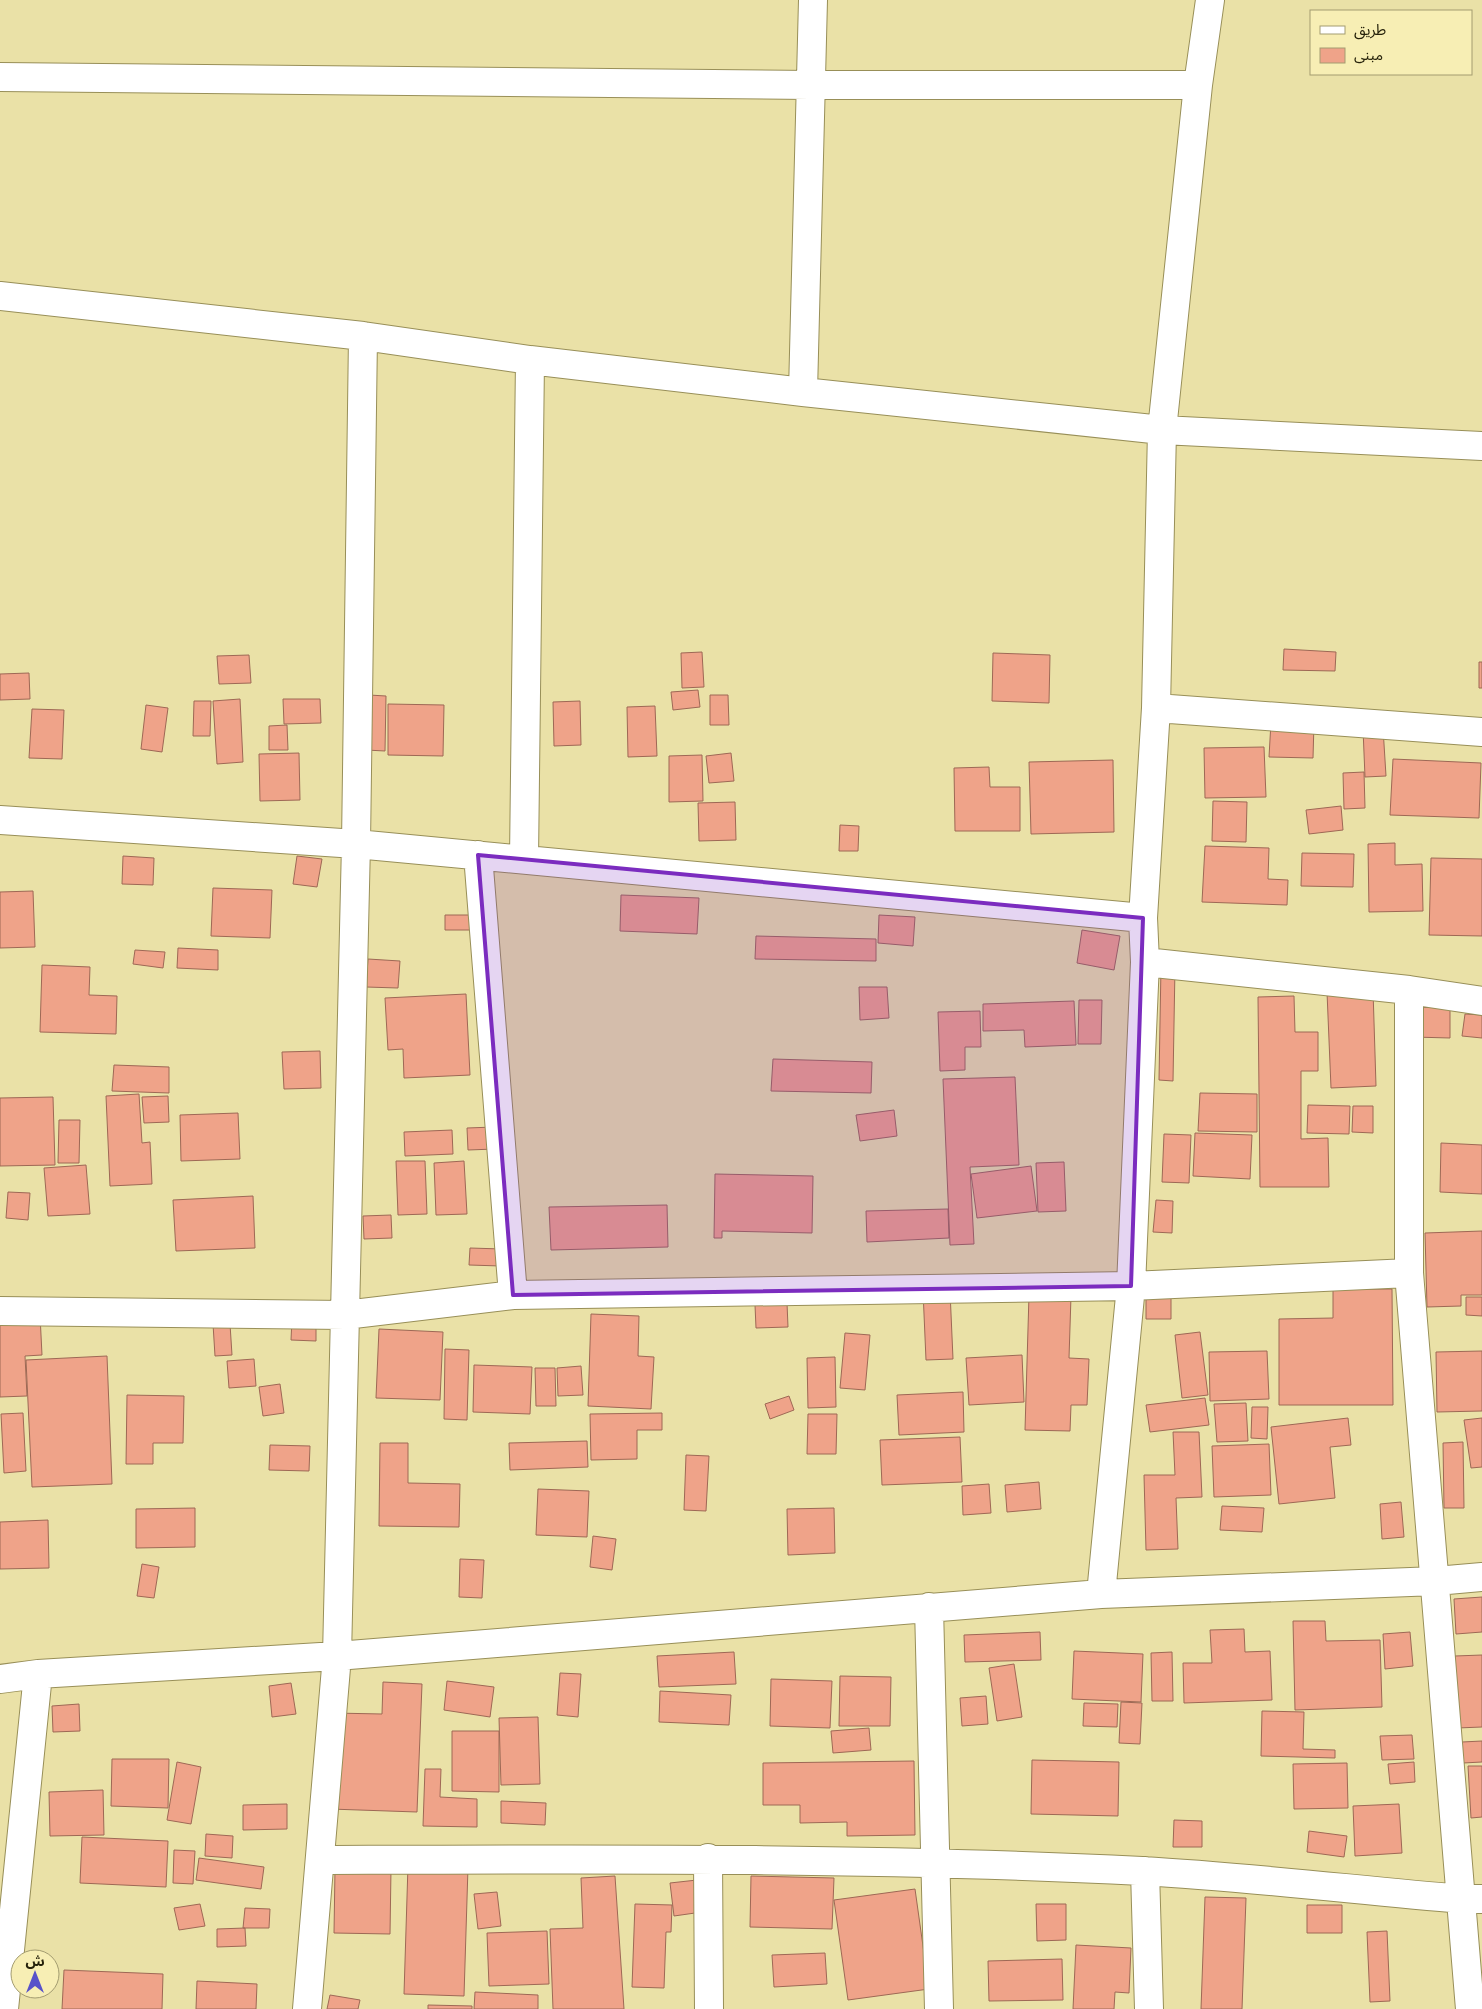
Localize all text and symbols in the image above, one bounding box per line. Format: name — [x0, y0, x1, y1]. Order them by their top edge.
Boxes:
legend — [1310, 10, 1472, 75]
text: طريق — [1354, 21, 1386, 40]
text: مبنى — [1354, 46, 1383, 64]
north arrow — [10, 1949, 60, 1999]
text: ش — [25, 1953, 45, 1969]

